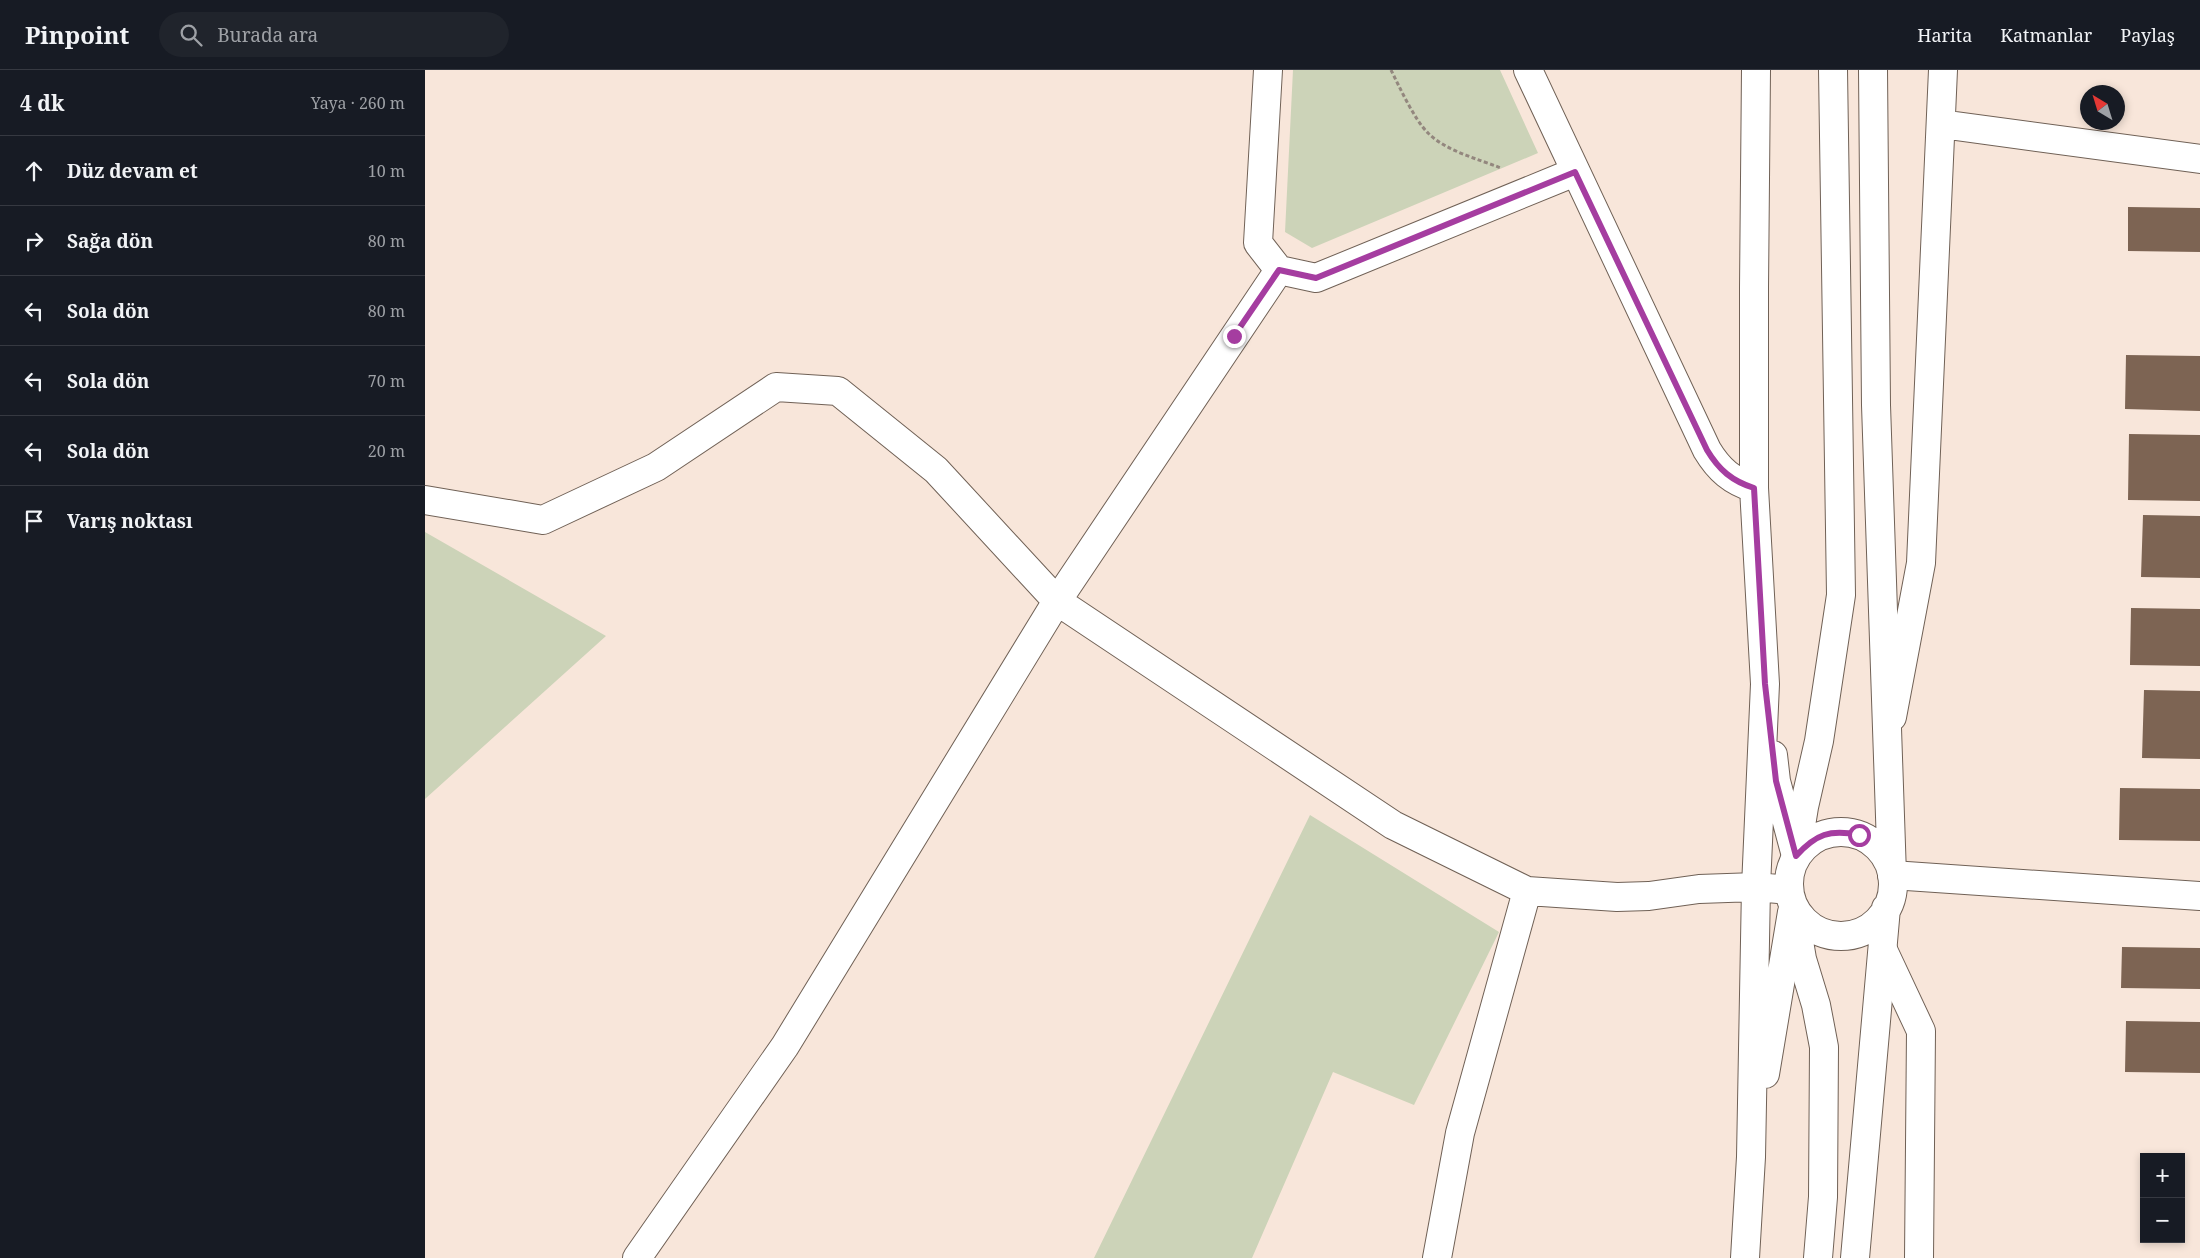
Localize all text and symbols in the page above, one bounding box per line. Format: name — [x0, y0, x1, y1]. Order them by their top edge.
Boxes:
search box — [159, 12, 509, 57]
text: Pinpoint — [25, 18, 129, 51]
icon: search — [177, 21, 205, 49]
text: Burada ara — [217, 22, 318, 48]
text: Harita — [1917, 23, 1972, 47]
text: Katmanlar — [2000, 23, 2092, 47]
text: Paylaş — [2120, 23, 2175, 47]
north arrow — [2080, 85, 2125, 130]
text: 4 dk — [20, 89, 64, 117]
text: Yaya · 260 m — [311, 92, 405, 114]
icon: ahead — [20, 157, 48, 185]
text: Düz devam et — [67, 158, 198, 184]
text: 10 m — [368, 160, 405, 182]
icon: right — [20, 227, 48, 255]
text: Sağa dön — [67, 228, 153, 254]
text: 80 m — [368, 230, 405, 252]
icon: left — [20, 297, 48, 325]
text: Sola dön — [67, 298, 149, 324]
text: 80 m — [368, 300, 405, 322]
route end — [1223, 325, 1246, 348]
icon: left — [20, 367, 48, 395]
text: Sola dön — [67, 368, 149, 394]
text: 70 m — [368, 370, 405, 392]
icon: left — [20, 437, 48, 465]
text: Sola dön — [67, 438, 149, 464]
text: 20 m — [368, 440, 405, 462]
icon: arrive — [20, 507, 48, 535]
text: Varış noktası — [67, 508, 193, 534]
route start — [1848, 824, 1871, 847]
map controls — [2140, 1153, 2185, 1243]
button: + — [2140, 1153, 2185, 1198]
button: − — [2140, 1198, 2185, 1243]

